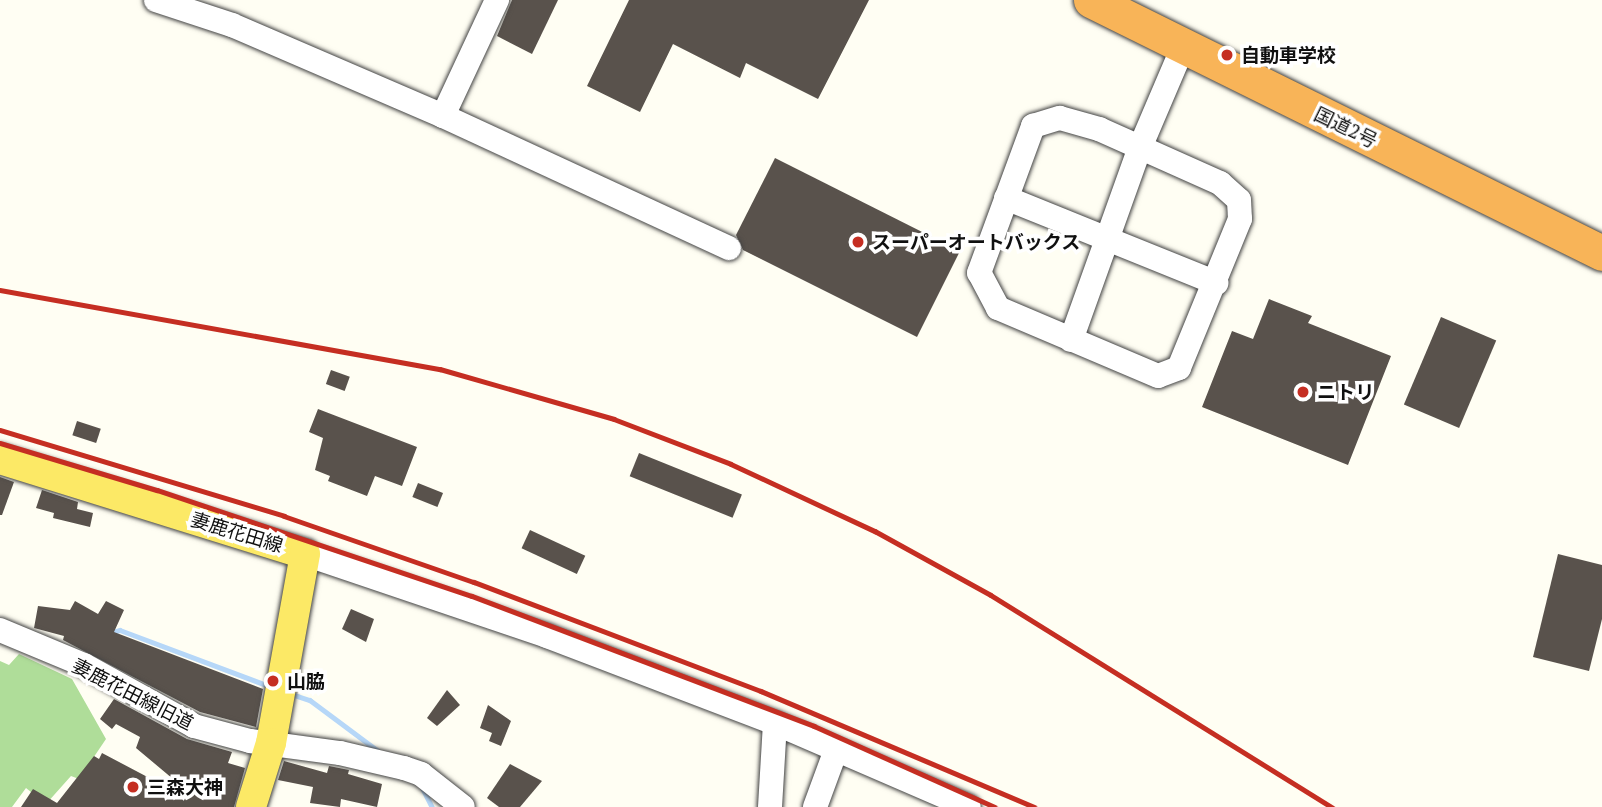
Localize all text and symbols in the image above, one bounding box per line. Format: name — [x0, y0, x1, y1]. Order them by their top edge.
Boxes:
place label: 自動車学校 — [1241, 44, 1336, 66]
marker: 自動車学校 — [1219, 47, 1235, 63]
street label: 国道2号 — [1311, 102, 1381, 152]
place label: スーパーオートバックス — [872, 231, 1081, 253]
marker: スーパーオートバックス — [850, 234, 866, 250]
place label: ニトリ — [1317, 381, 1374, 403]
marker: ニトリ — [1295, 384, 1311, 400]
street label: 妻鹿花田線 — [188, 507, 286, 557]
street label: 妻鹿花田線旧道 — [69, 654, 197, 734]
place label: 山脇 — [287, 670, 325, 692]
marker: 山脇 — [265, 673, 281, 689]
place label: 三森大神 — [147, 776, 223, 798]
marker: 三森大神 — [125, 779, 141, 795]

